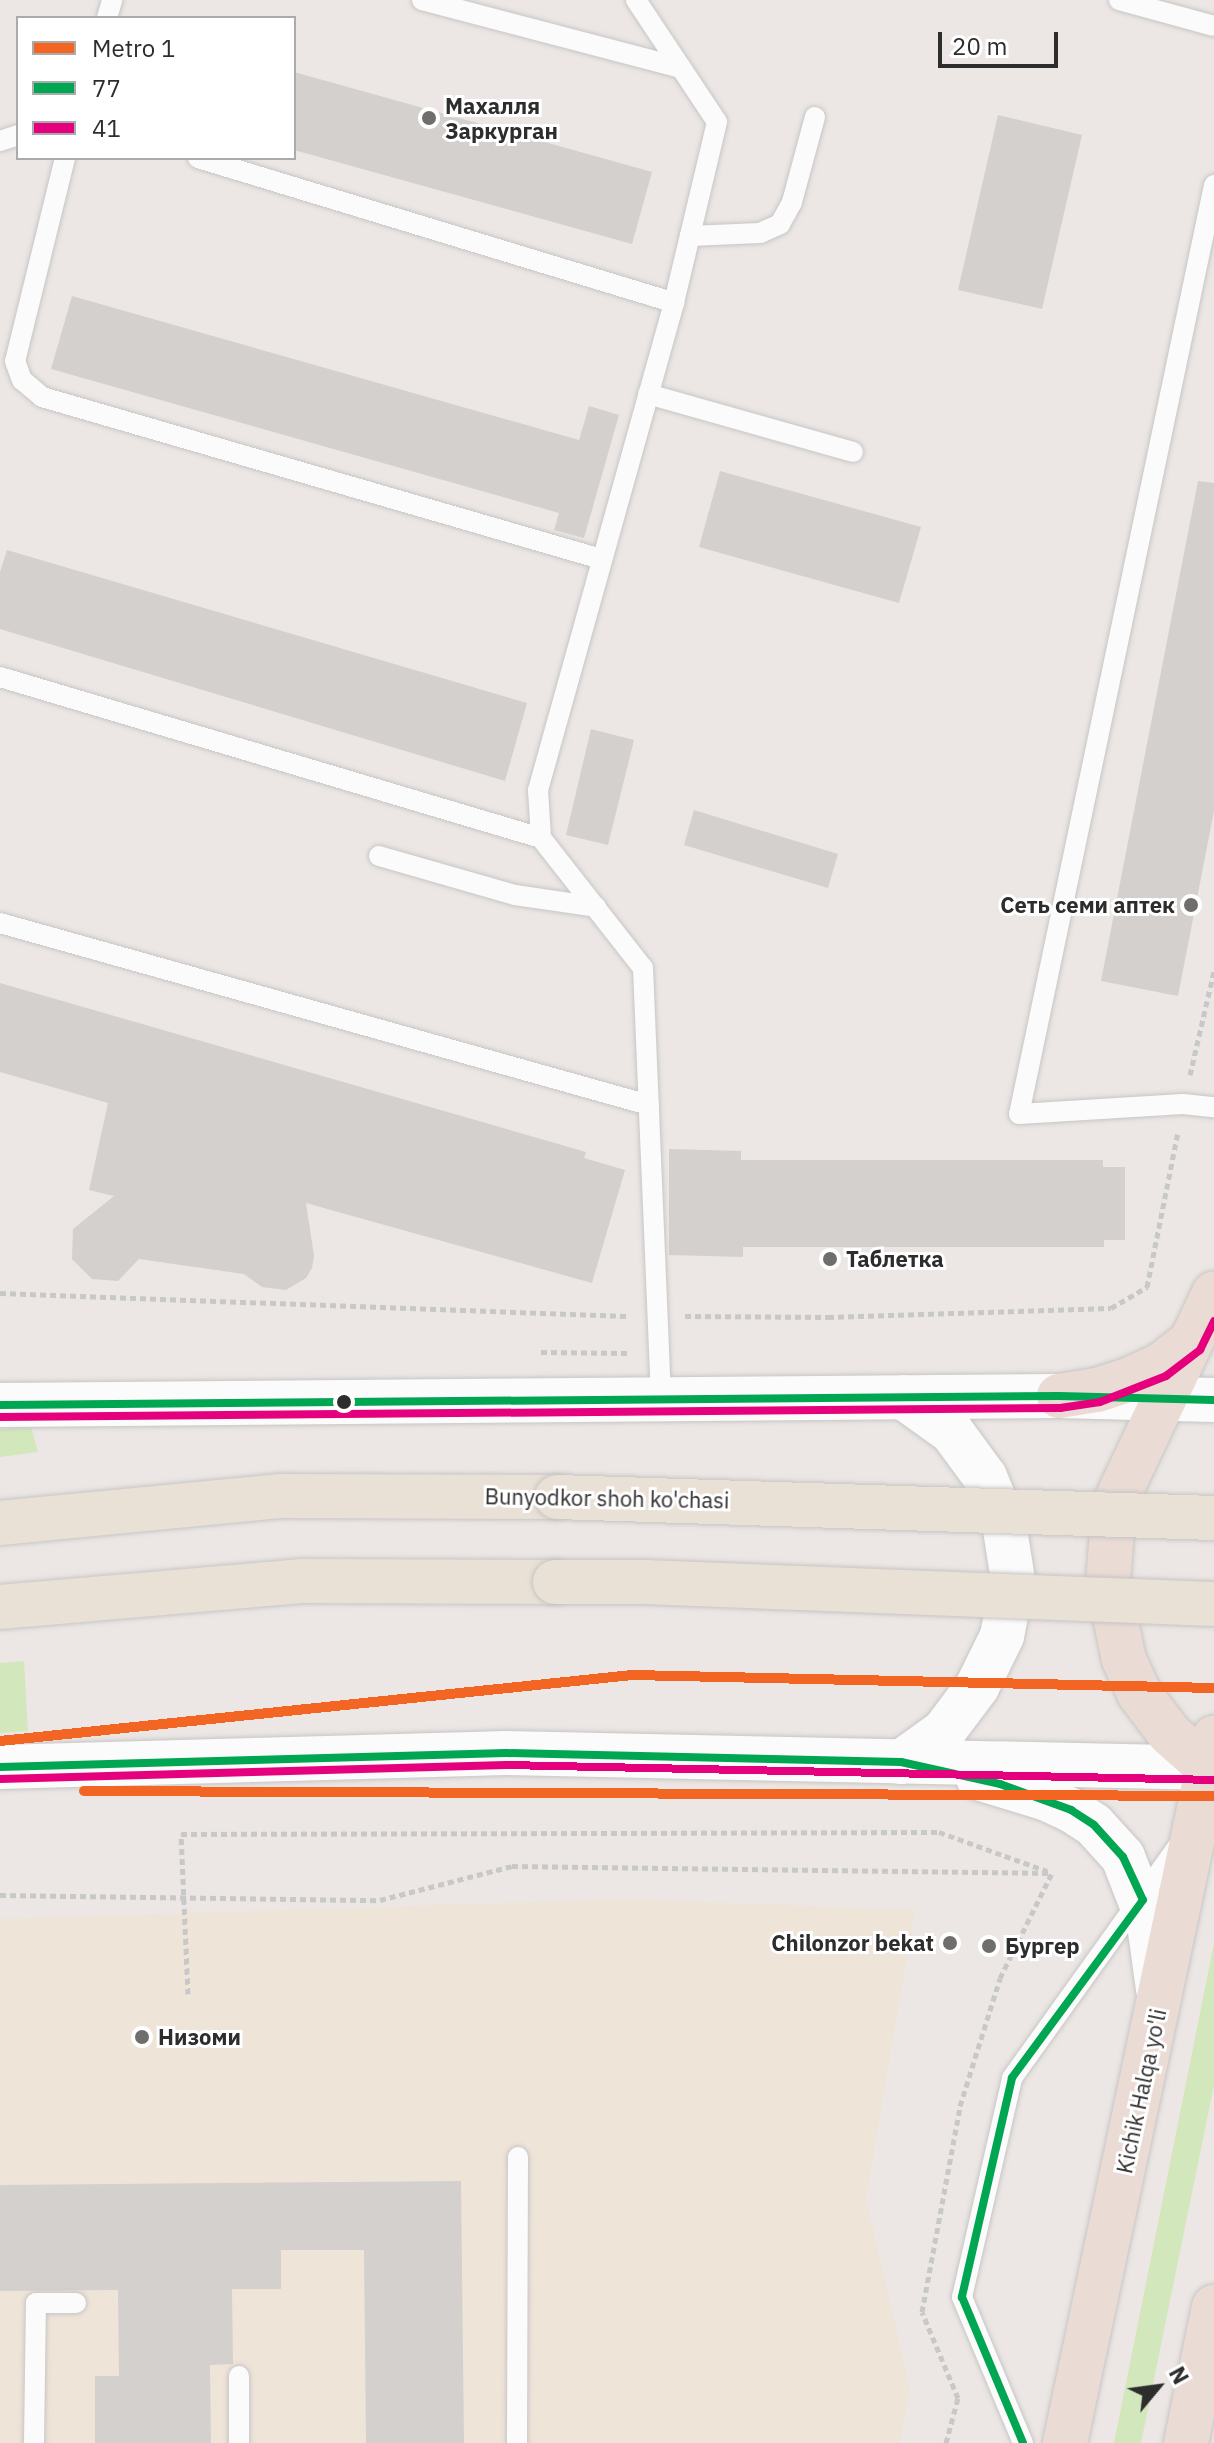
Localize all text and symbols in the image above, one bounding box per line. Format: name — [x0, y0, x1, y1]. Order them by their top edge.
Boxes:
legend — [16, 16, 296, 160]
scale bar — [942, 16, 1062, 66]
text: 20 m — [952, 30, 1007, 62]
text: Metro 1 — [92, 32, 175, 64]
text: 77 — [92, 72, 121, 104]
place label: Махалля Заркурган — [445, 92, 558, 144]
marker: Махалля Заркурган — [420, 109, 438, 127]
text: 41 — [92, 112, 121, 144]
place label: Сеть семи аптек — [1000, 892, 1175, 918]
marker: Сеть семи аптек — [1182, 896, 1200, 914]
place label: Таблетка — [846, 1246, 944, 1272]
marker: Таблетка — [821, 1250, 839, 1268]
unlabelled marker — [336, 1394, 352, 1410]
street label: Bunyodkor shoh ko'chasi — [484, 1483, 730, 1513]
place label: Chilonzor bekat — [771, 1930, 934, 1956]
place label: Бургер — [1005, 1933, 1080, 1959]
marker: Chilonzor bekat — [941, 1934, 959, 1952]
marker: Бургер — [980, 1937, 998, 1955]
street label: Kichik Halqa yo'li — [1111, 2006, 1171, 2176]
place label: Низоми — [158, 2024, 241, 2050]
marker: Низоми — [133, 2028, 151, 2046]
north arrow — [1118, 2347, 1198, 2427]
text: N — [1163, 2361, 1196, 2389]

